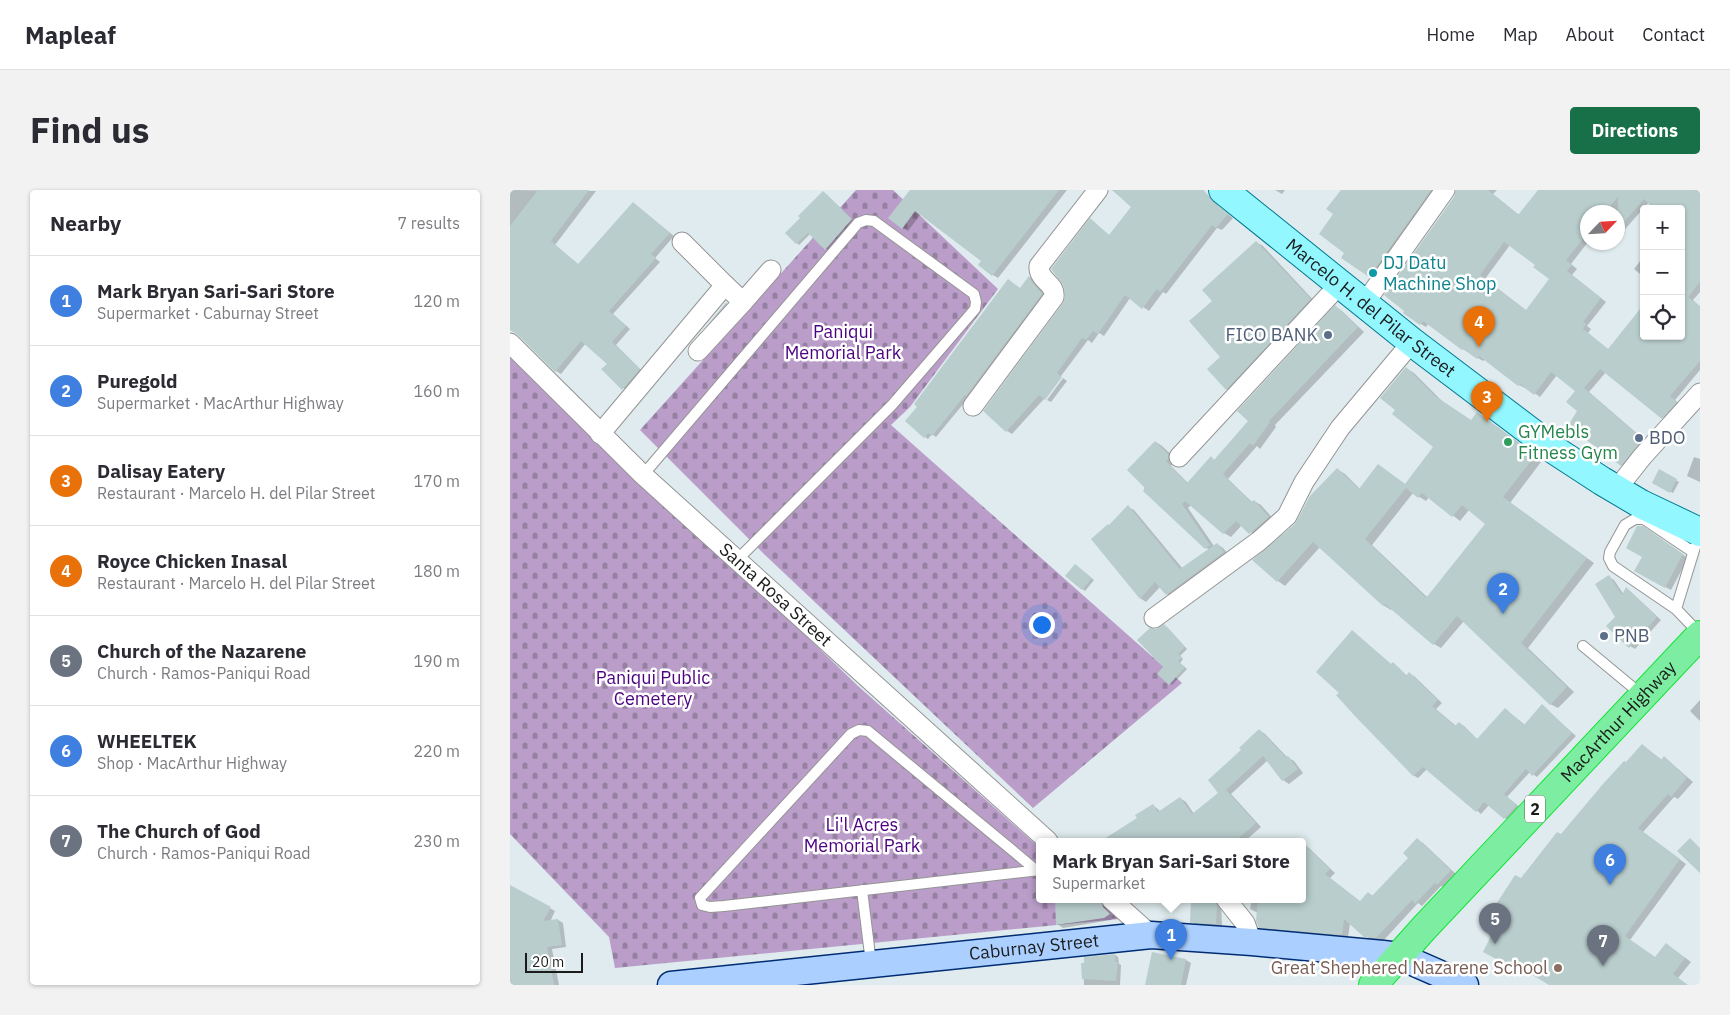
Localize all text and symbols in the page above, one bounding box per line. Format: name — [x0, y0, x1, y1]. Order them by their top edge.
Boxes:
text: Mapleaf — [25, 19, 116, 51]
text: Home — [1427, 23, 1475, 46]
text: Map — [1503, 23, 1538, 46]
text: About — [1566, 23, 1614, 46]
text: Contact — [1642, 23, 1705, 46]
text: Find us — [30, 107, 149, 153]
button: Directions — [1570, 107, 1700, 154]
north arrow — [1580, 205, 1625, 250]
map controls — [1640, 205, 1685, 340]
button: + — [1640, 205, 1685, 250]
text: Nearby — [50, 209, 121, 237]
text: 7 results — [397, 213, 460, 233]
street label: Marcelo H. del Pilar Street — [1281, 233, 1460, 382]
button: − — [1640, 250, 1685, 295]
place label: DJ Datu Machine Shop — [1383, 251, 1497, 295]
marker: DJ Datu Machine Shop — [1367, 267, 1379, 279]
text: Mark Bryan Sari-Sari Store — [97, 279, 335, 303]
text: 1 — [61, 291, 71, 311]
text: 120 m — [413, 291, 460, 311]
button: locate — [1640, 295, 1685, 340]
text: Supermarket · Caburnay Street — [97, 303, 319, 323]
pin: 4 — [1463, 306, 1495, 347]
park label: Paniqui Memorial Park — [785, 320, 902, 364]
place label: FICO BANK — [1226, 323, 1319, 346]
marker: FICO BANK — [1322, 329, 1334, 341]
text: Puregold — [97, 369, 177, 393]
text: 2 — [61, 381, 71, 401]
text: 160 m — [413, 381, 460, 401]
pin: 3 — [1471, 381, 1503, 422]
text: Supermarket · MacArthur Highway — [97, 393, 344, 413]
place label: GYMebls Fitness Gym — [1518, 420, 1618, 464]
place label: BDO — [1649, 426, 1686, 449]
marker: BDO — [1633, 432, 1645, 444]
marker: GYMebls Fitness Gym — [1502, 436, 1514, 448]
text: Dalisay Eatery — [97, 459, 225, 483]
text: 3 — [61, 471, 71, 491]
text: 170 m — [413, 471, 460, 491]
text: Restaurant · Marcelo H. del Pilar Street — [97, 483, 375, 503]
street label: Santa Rosa Street — [715, 538, 837, 651]
text: Royce Chicken Inasal — [97, 549, 287, 573]
text: 4 — [61, 561, 71, 581]
text: 180 m — [413, 561, 460, 581]
text: Restaurant · Marcelo H. del Pilar Street — [97, 573, 375, 593]
pin: 2 — [1487, 573, 1519, 614]
your location — [1029, 612, 1055, 638]
place label: PNB — [1614, 624, 1649, 647]
marker: PNB — [1598, 630, 1610, 642]
text: Church of the Nazarene — [97, 639, 306, 663]
text: 5 — [61, 651, 71, 671]
text: 190 m — [413, 651, 460, 671]
street label: MacArthur Highway — [1555, 656, 1681, 787]
text: Church · Ramos-Paniqui Road — [97, 663, 310, 683]
park label: Paniqui Public Cemetery — [596, 666, 710, 710]
text: WHEELTEK — [97, 729, 197, 753]
text: 6 — [61, 741, 71, 761]
text: 220 m — [413, 741, 460, 761]
text: Shop · MacArthur Highway — [97, 753, 287, 773]
road number: 2 — [1525, 796, 1545, 822]
park label: Li'l Acres Memorial Park — [804, 813, 921, 857]
text: The Church of God — [97, 819, 261, 843]
text: 7 — [61, 831, 71, 851]
text: 230 m — [413, 831, 460, 851]
popup — [1036, 838, 1306, 903]
text: Church · Ramos-Paniqui Road — [97, 843, 310, 863]
pin: 6 — [1594, 844, 1626, 885]
text: Mark Bryan Sari-Sari Store — [1052, 849, 1290, 873]
text: Supermarket — [1052, 873, 1145, 893]
pin: 5 — [1479, 903, 1511, 944]
pin: 1 — [1155, 919, 1187, 960]
pin: 7 — [1587, 925, 1619, 966]
street label: Caburnay Street — [968, 928, 1100, 965]
scale bar — [525, 950, 582, 973]
text: 20 m — [532, 953, 564, 971]
place label: Great Shephered Nazarene School — [1271, 956, 1548, 979]
marker: Great Shephered Nazarene School — [1552, 962, 1564, 974]

